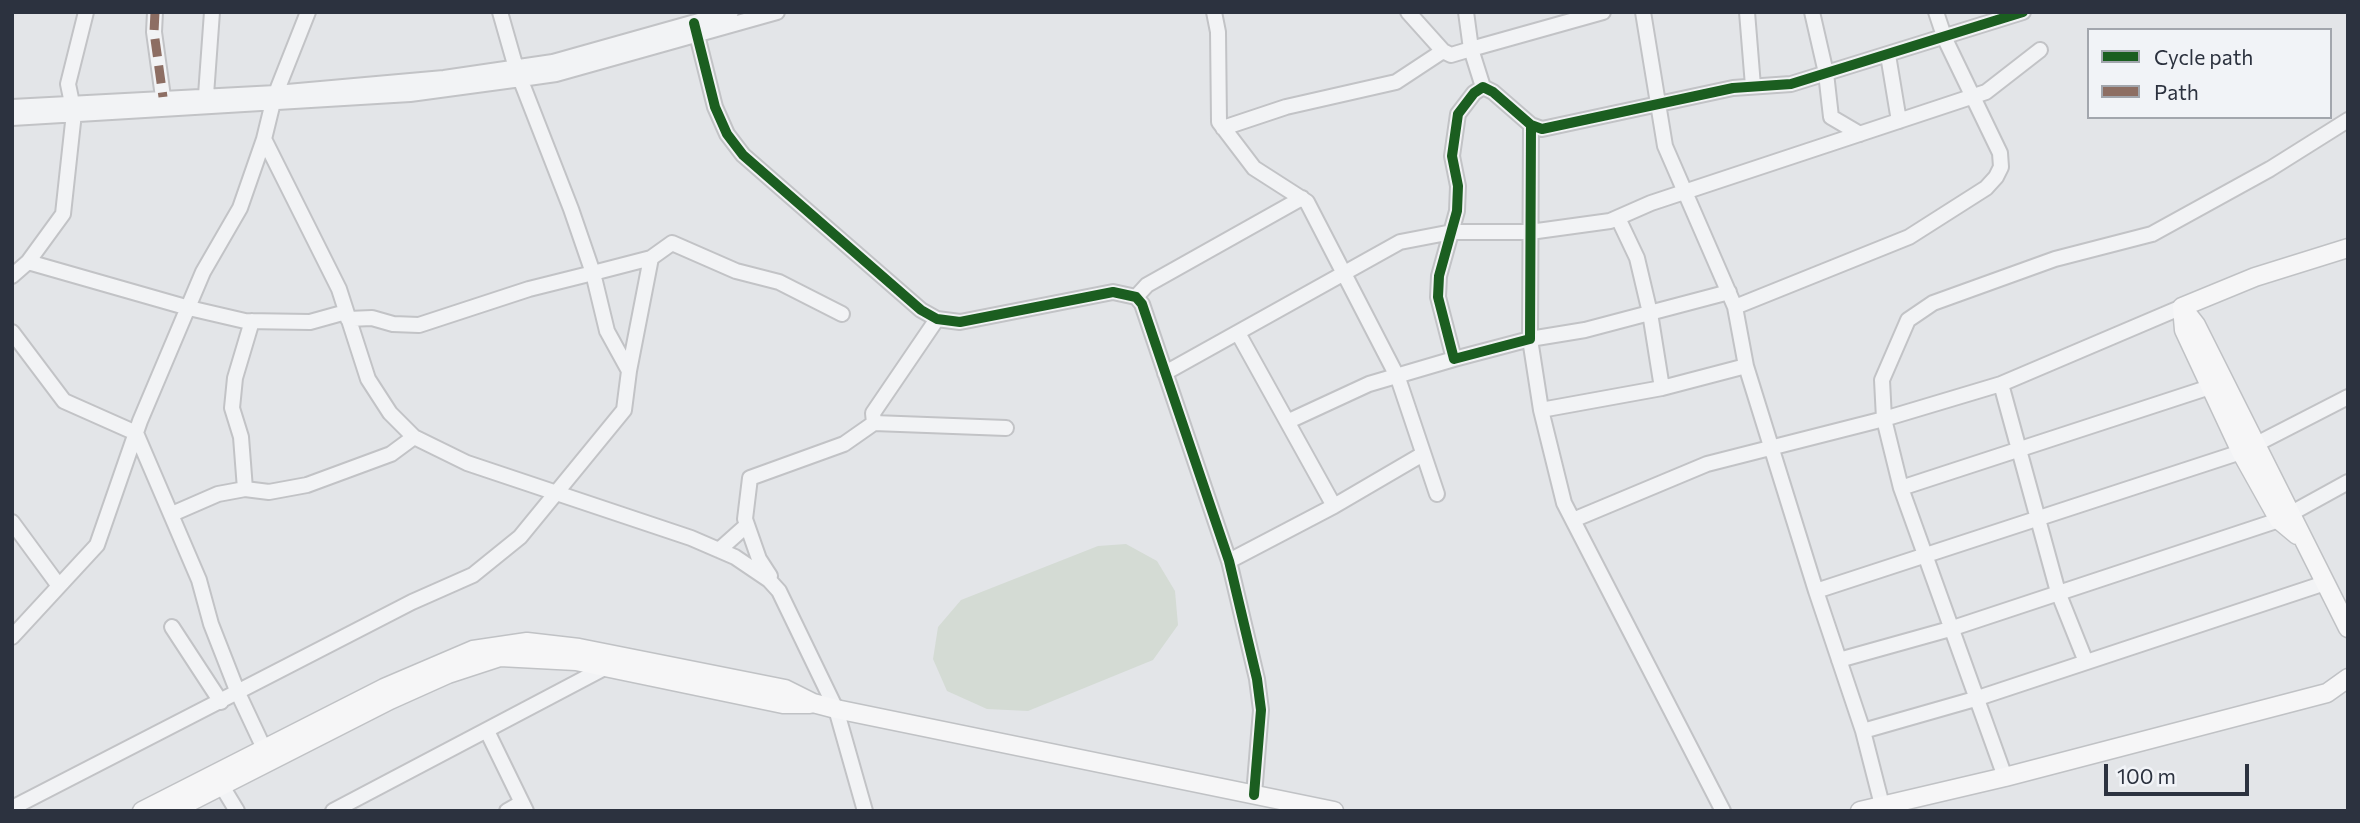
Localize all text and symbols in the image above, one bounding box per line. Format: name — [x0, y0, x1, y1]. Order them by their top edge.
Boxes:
legend — [2087, 28, 2332, 119]
text: Cycle path — [2154, 44, 2253, 69]
text: Path — [2154, 79, 2199, 104]
scale bar — [2108, 750, 2253, 794]
text: 100 m — [2117, 763, 2176, 788]

